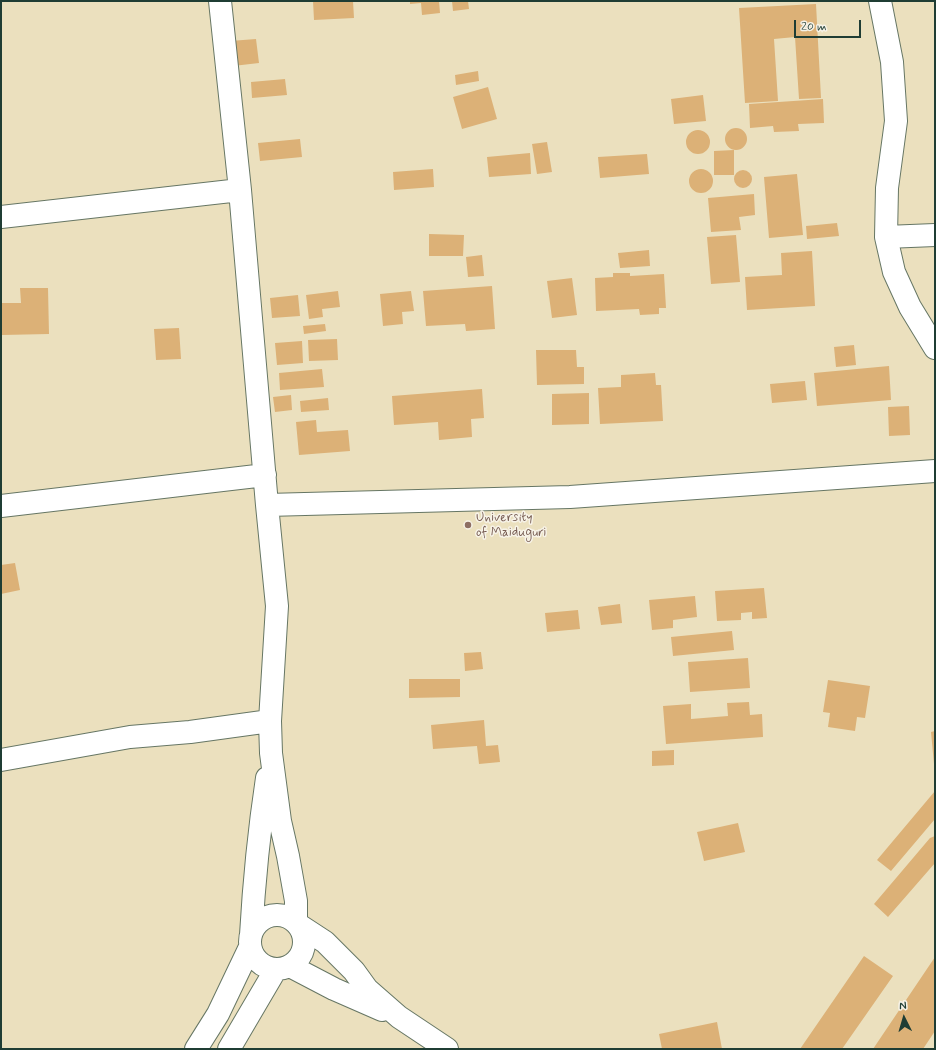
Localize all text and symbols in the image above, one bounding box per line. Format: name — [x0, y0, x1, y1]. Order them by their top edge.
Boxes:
scale bar — [796, 12, 863, 38]
text: 20 m — [801, 19, 827, 35]
place label: University of Maiduguri — [476, 510, 546, 541]
marker: University of Maiduguri — [463, 520, 473, 530]
north arrow — [884, 998, 924, 1038]
text: N — [899, 999, 907, 1013]

